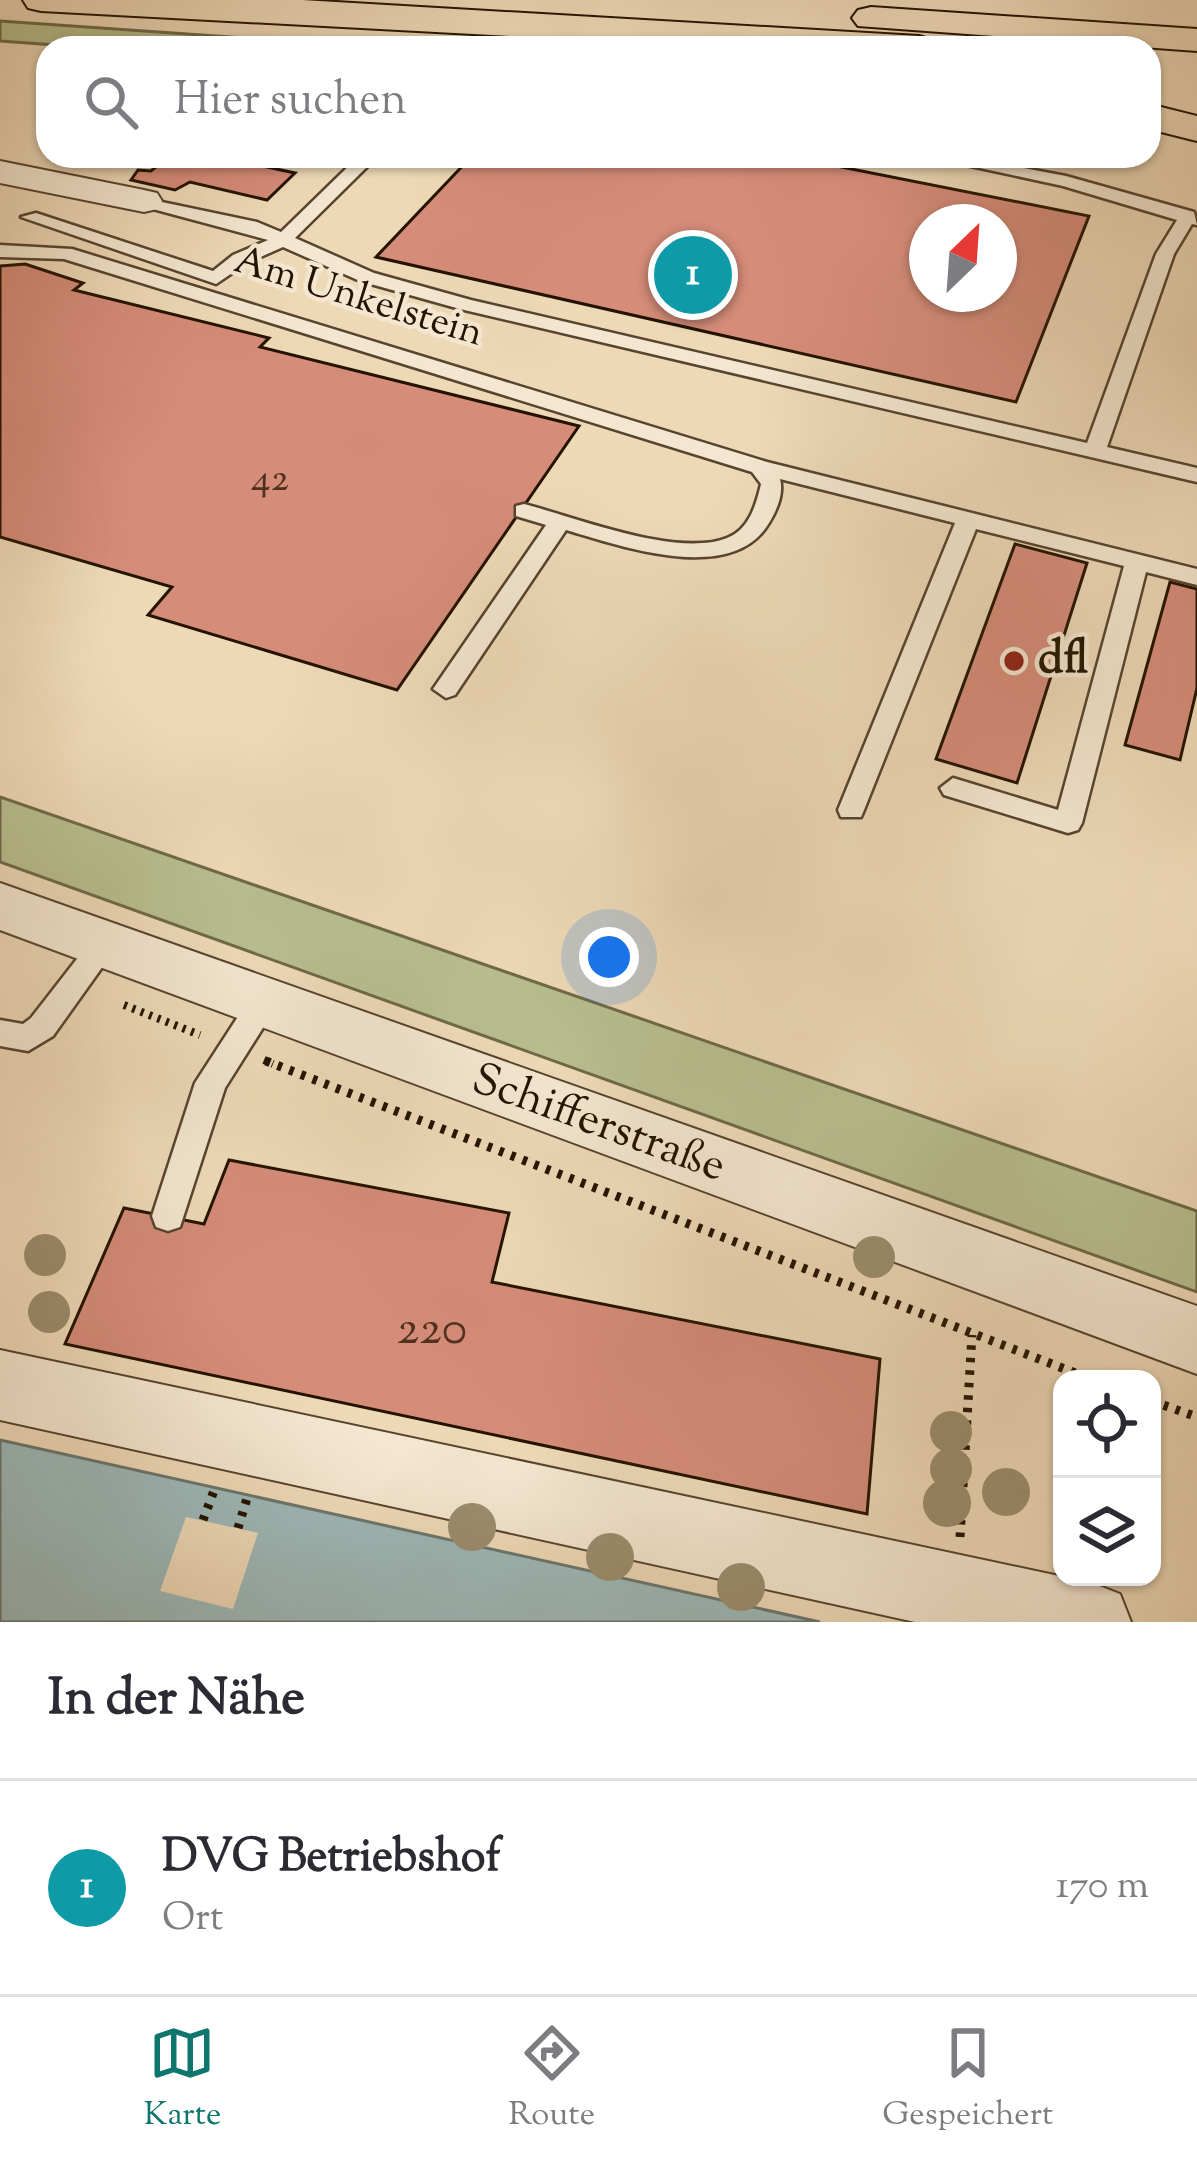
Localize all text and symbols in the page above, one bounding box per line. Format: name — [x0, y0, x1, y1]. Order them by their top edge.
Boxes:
search box — [36, 36, 1161, 168]
icon: search — [78, 69, 144, 135]
text: Hier suchen — [174, 70, 407, 135]
north arrow — [909, 204, 1017, 312]
pin: 1 — [654, 230, 732, 320]
street label: Am Unkelstein — [227, 235, 489, 363]
house number: 42 — [251, 453, 289, 509]
place label: dfl — [1038, 629, 1088, 694]
marker: dfl — [1001, 648, 1027, 674]
your location — [579, 927, 639, 987]
street label: Schifferstraße — [462, 1049, 734, 1201]
house number: 220 — [397, 1297, 467, 1366]
map controls — [1053, 1370, 1161, 1586]
button: locate — [1053, 1370, 1161, 1478]
button: layers — [1053, 1478, 1161, 1586]
text: In der Nähe — [48, 1664, 305, 1737]
text: DVG Betriebshof — [162, 1827, 501, 1892]
text: 1 — [80, 1860, 94, 1916]
text: 170 m — [1056, 1860, 1149, 1916]
text: Ort — [162, 1892, 223, 1948]
tab: Karte — [144, 2020, 221, 2140]
tab: Route — [509, 2020, 595, 2140]
tab: Gespeichert — [882, 2020, 1053, 2140]

